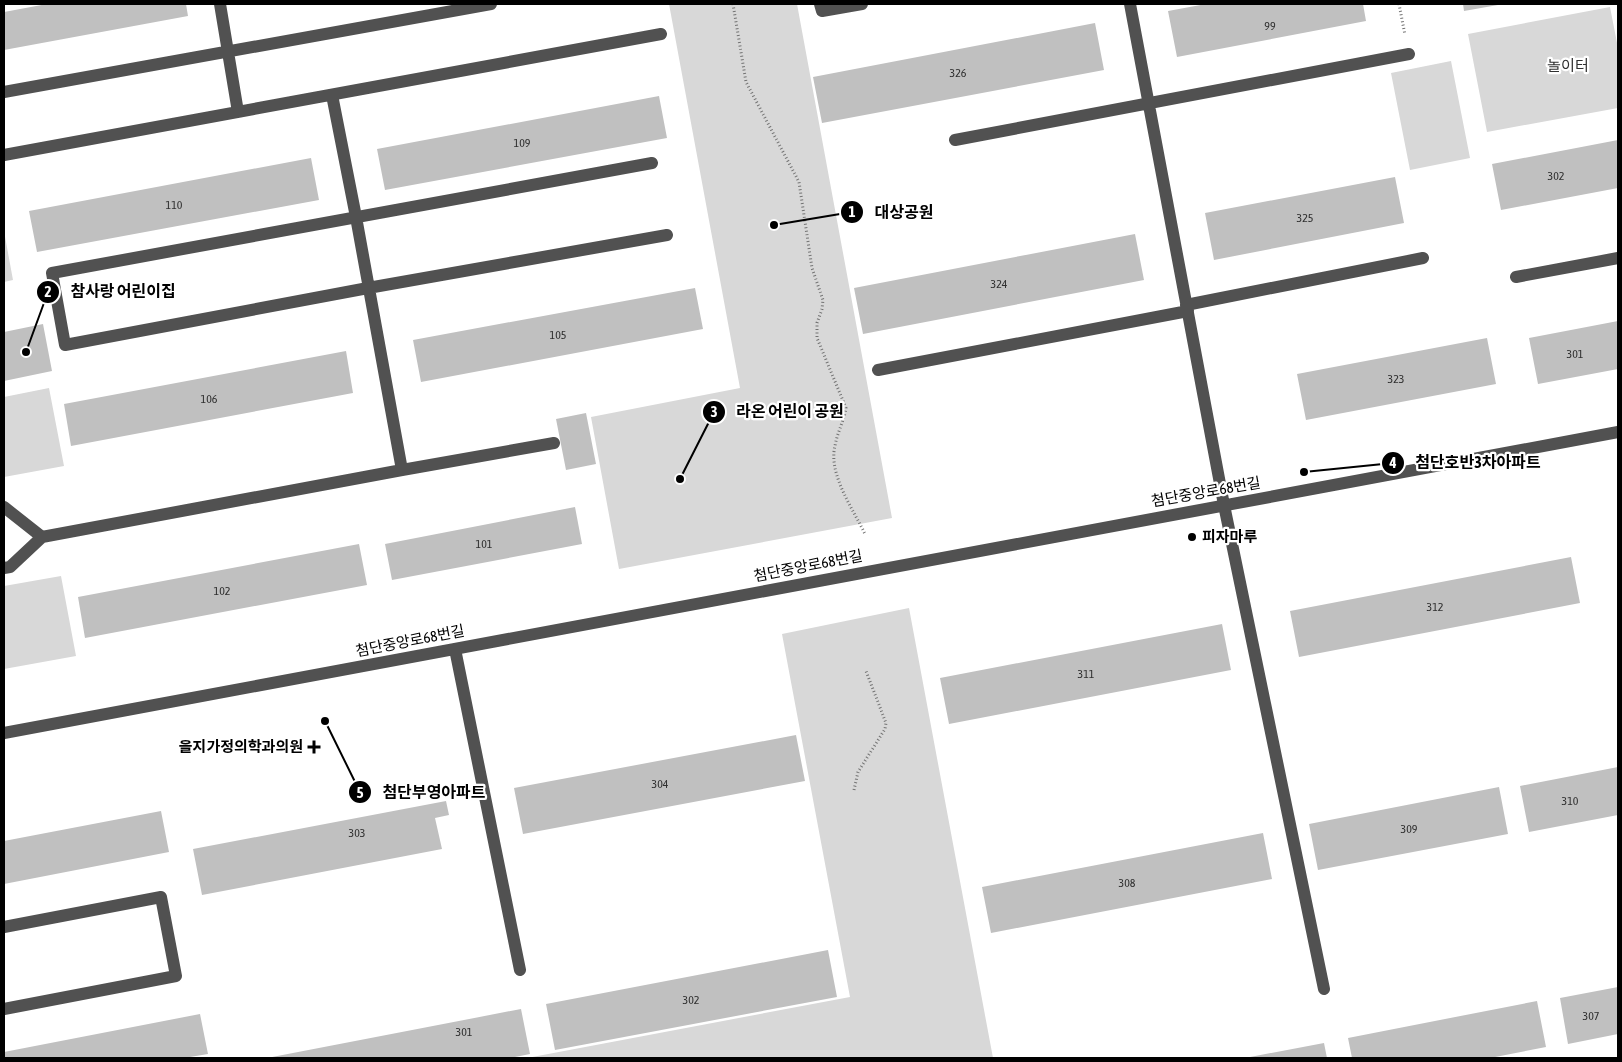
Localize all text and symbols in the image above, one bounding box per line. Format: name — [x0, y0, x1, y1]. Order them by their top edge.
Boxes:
house number: 99 — [1264, 19, 1276, 33]
park label: 놀이터 — [1547, 57, 1589, 74]
house number: 326 — [950, 66, 967, 80]
house number: 109 — [514, 136, 531, 150]
house number: 302 — [1548, 169, 1564, 183]
callout: 대상공원 — [840, 197, 944, 228]
house number: 110 — [166, 198, 183, 212]
text: 1 — [848, 203, 856, 220]
text: 대상공원 — [875, 203, 933, 221]
house number: 325 — [1297, 211, 1313, 225]
callout: 참사랑 어린이집 — [35, 276, 186, 307]
house number: 324 — [991, 277, 1008, 291]
text: 참사랑 어린이집 — [70, 282, 176, 300]
text: 2 — [44, 283, 52, 300]
house number: 105 — [550, 328, 566, 342]
house number: 301 — [1567, 347, 1584, 361]
house number: 323 — [1388, 372, 1404, 386]
house number: 106 — [201, 392, 218, 406]
callout: 라온 어린이 공원 — [701, 396, 854, 427]
text: 라온 어린이 공원 — [736, 402, 844, 420]
text: 3 — [710, 403, 718, 420]
callout: 첨단호반3차아파트 — [1380, 447, 1550, 478]
text: 첨단호반3차아파트 — [1415, 453, 1541, 471]
text: 4 — [1388, 454, 1397, 471]
street label: 첨단중앙로68번길 — [1150, 474, 1262, 509]
place label: 피자마루 — [1202, 528, 1257, 545]
marker: 피자마루 — [1186, 531, 1198, 543]
house number: 101 — [476, 537, 493, 551]
street label: 첨단중앙로68번길 — [752, 547, 864, 584]
house number: 102 — [214, 584, 230, 598]
house number: 312 — [1427, 600, 1443, 614]
street label: 첨단중앙로68번길 — [354, 622, 466, 659]
house number: 311 — [1078, 667, 1095, 681]
place label: 을지가정의학과의원 — [179, 738, 303, 755]
marker: 을지가정의학과의원 — [307, 740, 321, 754]
callout: 첨단부영아파트 — [347, 777, 495, 808]
house number: 304 — [652, 777, 669, 791]
text: 첨단부영아파트 — [382, 783, 486, 801]
text: 5 — [356, 784, 364, 801]
house number: 310 — [1562, 794, 1579, 808]
house number: 309 — [1401, 822, 1418, 836]
house number: 303 — [349, 826, 365, 840]
house number: 308 — [1119, 876, 1136, 890]
house number: 302 — [683, 993, 699, 1007]
house number: 307 — [1583, 1009, 1600, 1023]
house number: 301 — [456, 1025, 473, 1039]

